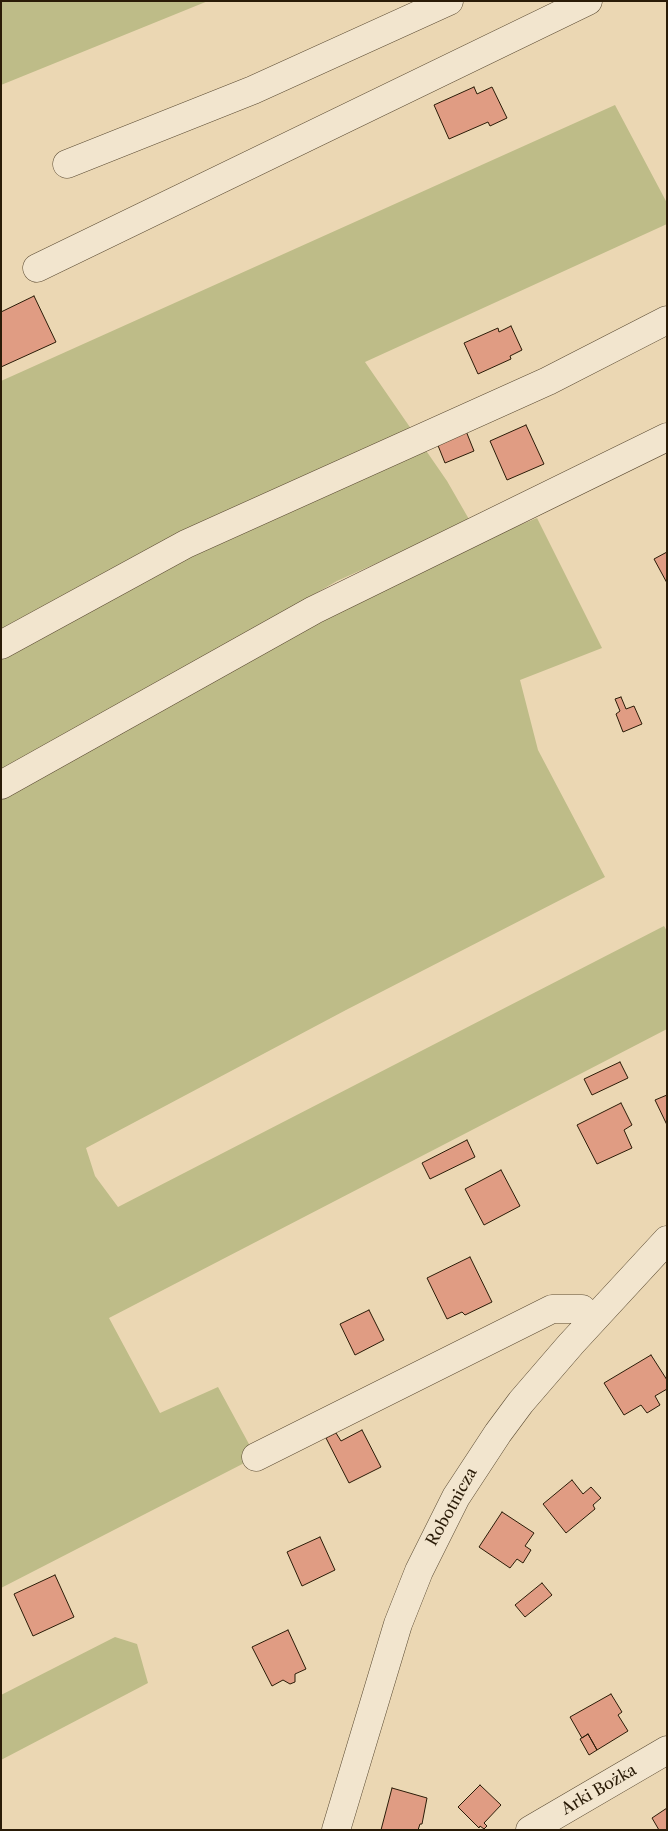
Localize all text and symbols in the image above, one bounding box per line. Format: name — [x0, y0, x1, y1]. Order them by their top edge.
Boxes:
street label: Robotnicza — [423, 1465, 481, 1549]
street label: Arki Bożka — [558, 1761, 640, 1819]

